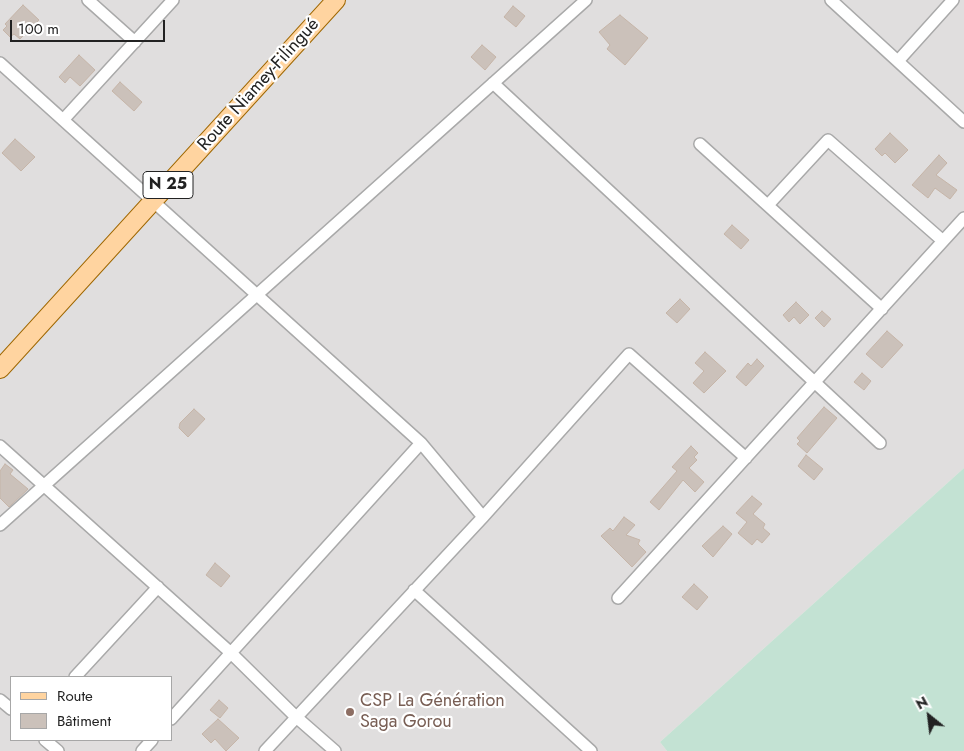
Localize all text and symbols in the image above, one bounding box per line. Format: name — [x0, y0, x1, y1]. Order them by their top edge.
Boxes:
scale bar — [12, 10, 168, 42]
street label: Route Niamey-Filingué — [194, 14, 324, 156]
text: 100 m — [18, 18, 59, 40]
road number: N 25 — [143, 172, 193, 198]
legend — [10, 676, 172, 741]
text: Route — [57, 685, 93, 707]
place label: CSP La Génération Saga Gorou — [360, 691, 505, 734]
north arrow — [904, 691, 954, 741]
text: N — [912, 691, 931, 714]
marker: CSP La Génération Saga Gorou — [344, 706, 356, 718]
text: Bâtiment — [57, 710, 111, 732]

